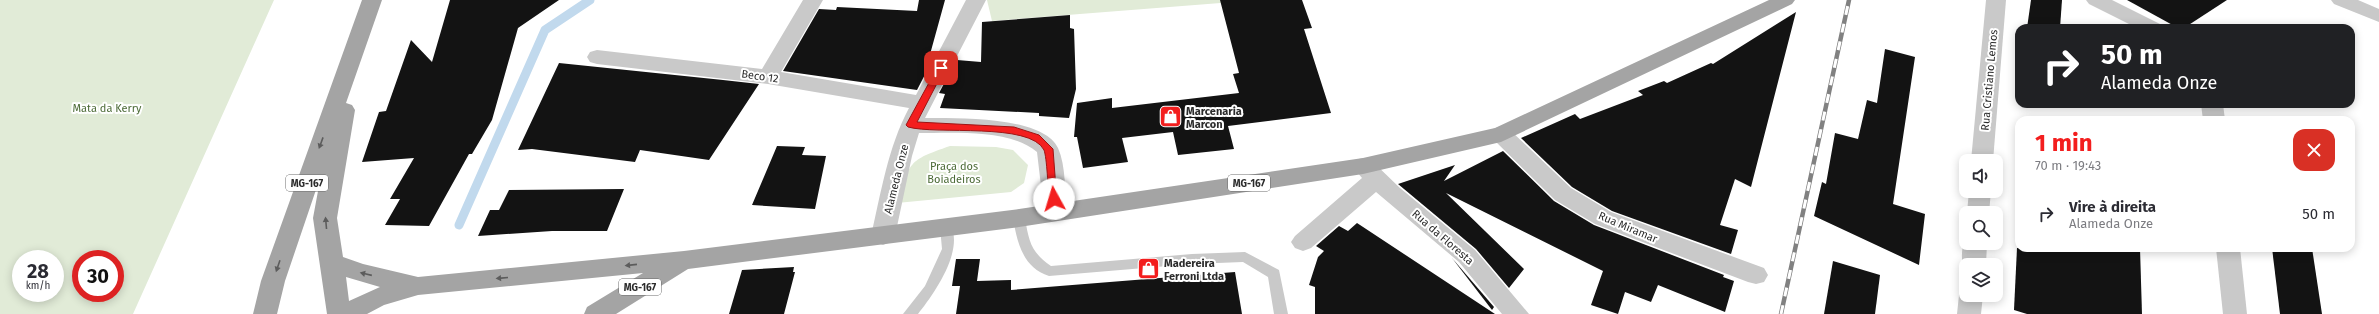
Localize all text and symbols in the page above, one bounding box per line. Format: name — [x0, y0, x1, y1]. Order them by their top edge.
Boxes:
street label: Rua Cristiano Lemos — [1979, 29, 2000, 131]
text: 50 m — [2101, 38, 2163, 71]
icon: right — [2035, 40, 2087, 92]
pin — [924, 51, 958, 85]
icon: arrive — [930, 57, 952, 79]
street label: Beco 12 — [741, 67, 779, 86]
text: Alameda Onze — [2101, 72, 2217, 94]
park label: Mata da Kerry — [72, 102, 142, 115]
shop icon: Marcenaria Marcon — [1158, 104, 1184, 130]
place label: Marcenaria Marcon — [1186, 105, 1242, 131]
text: 1 min — [2035, 129, 2093, 157]
button: close — [2293, 129, 2335, 171]
one-way arrow — [318, 138, 324, 150]
street label: Alameda Onze — [882, 143, 911, 215]
map controls — [1959, 154, 2003, 302]
button: sound — [1959, 154, 2003, 198]
text: 70 m · 19:43 — [2035, 158, 2101, 173]
park label: Praça dos Boiadeiros — [927, 160, 981, 186]
road number: MG-167 — [286, 175, 328, 191]
road number: MG-167 — [1228, 175, 1270, 191]
position arrow — [1033, 178, 1075, 220]
text: Vire à direita — [2069, 198, 2156, 216]
icon: right — [2035, 203, 2057, 225]
text: 50 m — [2302, 205, 2335, 223]
button: search — [1959, 206, 2003, 250]
street label: Rua da Floresta — [1409, 207, 1476, 268]
street label: Rua Miramar — [1596, 209, 1660, 246]
text: Alameda Onze — [2069, 216, 2153, 231]
one-way arrow — [323, 217, 330, 229]
speed limit sign: 30 — [72, 250, 124, 302]
shop icon: Madereira Ferroni Ltda — [1136, 256, 1162, 282]
place label: Madereira Ferroni Ltda — [1164, 257, 1224, 283]
button: layers — [1959, 258, 2003, 302]
text: 28 — [27, 259, 49, 283]
one-way arrow — [275, 260, 281, 272]
one-way arrow — [625, 262, 637, 269]
one-way arrow — [360, 271, 372, 277]
one-way arrow — [496, 275, 508, 282]
road number: MG-167 — [619, 279, 661, 295]
text: km/h — [26, 280, 50, 292]

